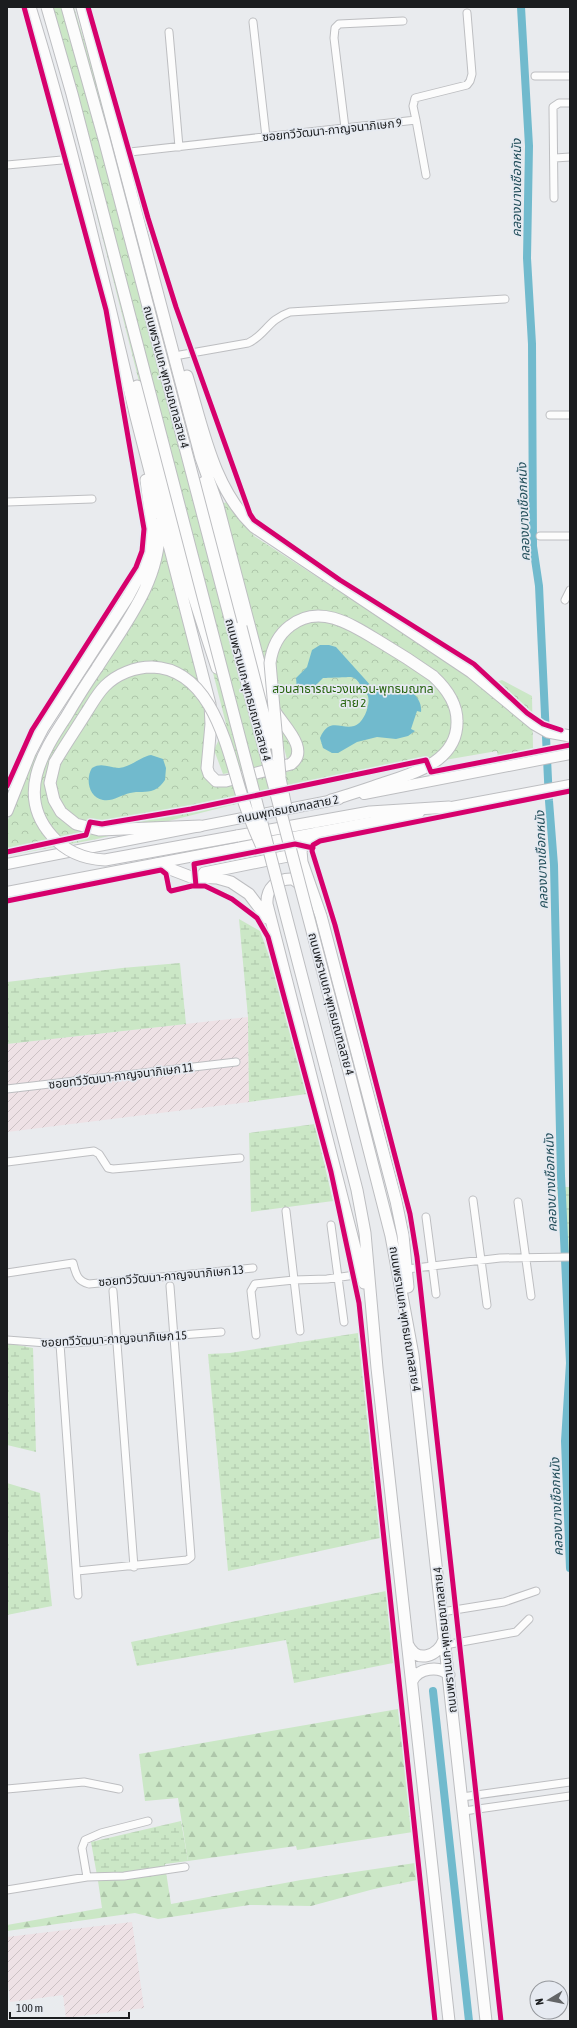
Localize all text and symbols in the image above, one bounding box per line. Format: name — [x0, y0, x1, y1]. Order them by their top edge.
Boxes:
street label: ซอยทวีวัฒนา-กาญจนาภิเษก 9 — [262, 116, 403, 144]
water label: คลองบางเชือกหนัง — [509, 138, 524, 237]
street label: ถนนพรานนก-พุทธมณฑลสาย 4 — [140, 304, 192, 450]
water label: คลองบางเชือกหนัง — [514, 461, 533, 562]
street label: ถนนพรานนก-พุทธมณฑลสาย 4 — [222, 617, 274, 763]
park label: สวนสาธารณะวงแหวน-พุทธมณฑล สาย 2 — [272, 682, 434, 710]
street label: ถนนพุทธมณฑลสาย 2 — [236, 792, 340, 826]
water label: คลองบางเชือกหนัง — [532, 809, 551, 910]
street label: ถนนพรานนก-พุทธมณฑลสาย 4 — [305, 931, 357, 1077]
street label: ซอยทวีวัฒนา-กาญจนาภิเษก 11 — [48, 1060, 195, 1092]
water label: คลองบางเชือกหนัง — [541, 1132, 560, 1233]
street label: ถนนพรานนก-พุทธมณฑลสาย 4 — [387, 1245, 423, 1393]
street label: ซอยทวีวัฒนา-กาญจนาภิเษก 13 — [98, 1263, 244, 1289]
street label: ซอยทวีวัฒนา-กาญจนาภิเษก 15 — [41, 1328, 187, 1350]
water label: คลองบางเชือกหนัง — [547, 1456, 566, 1557]
street label: ถนนพรานนก-พุทธมณฑลสาย 4 — [430, 1566, 460, 1714]
north arrow — [529, 1980, 569, 2020]
scale bar — [10, 1994, 129, 2020]
text: N — [533, 1997, 546, 2006]
text: 100 m — [16, 2001, 43, 2015]

